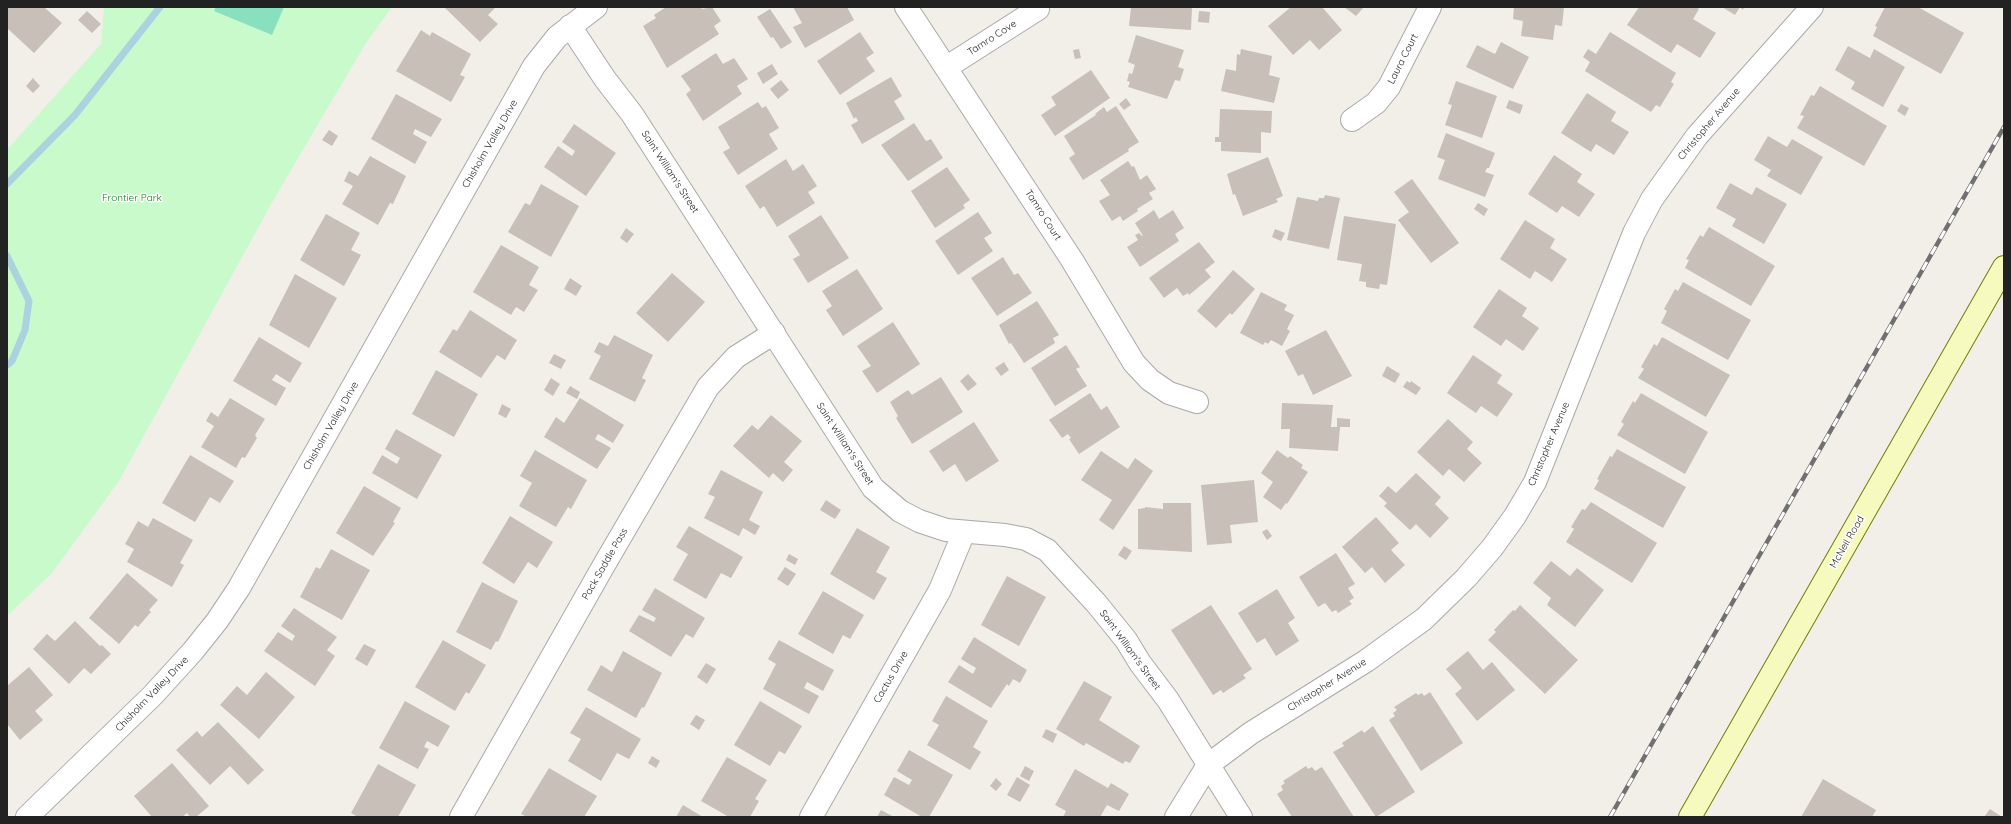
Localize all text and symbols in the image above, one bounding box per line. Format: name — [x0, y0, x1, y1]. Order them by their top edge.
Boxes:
street label: Tamro Cove — [965, 18, 1019, 58]
street label: Laura Court — [1385, 32, 1421, 86]
street label: Christopher Avenue — [1675, 86, 1743, 162]
street label: Chisholm Valley Drive — [460, 98, 520, 190]
street label: Saint William's Street — [639, 128, 701, 216]
street label: Tamro Court — [1022, 187, 1064, 243]
park label: Frontier Park — [102, 192, 162, 204]
street label: Chisholm Valley Drive — [301, 380, 361, 472]
street label: Saint William's Street — [814, 400, 876, 488]
street label: Christopher Avenue — [1526, 400, 1572, 488]
street label: McNeil Road — [1827, 514, 1867, 570]
street label: Pack Saddle Pass — [580, 526, 630, 602]
street label: Saint William's Street — [1097, 608, 1163, 692]
street label: Cactus Drive — [871, 649, 911, 705]
street label: Chisholm Valley Drive — [113, 654, 191, 734]
street label: Christopher Avenue — [1285, 656, 1369, 714]

